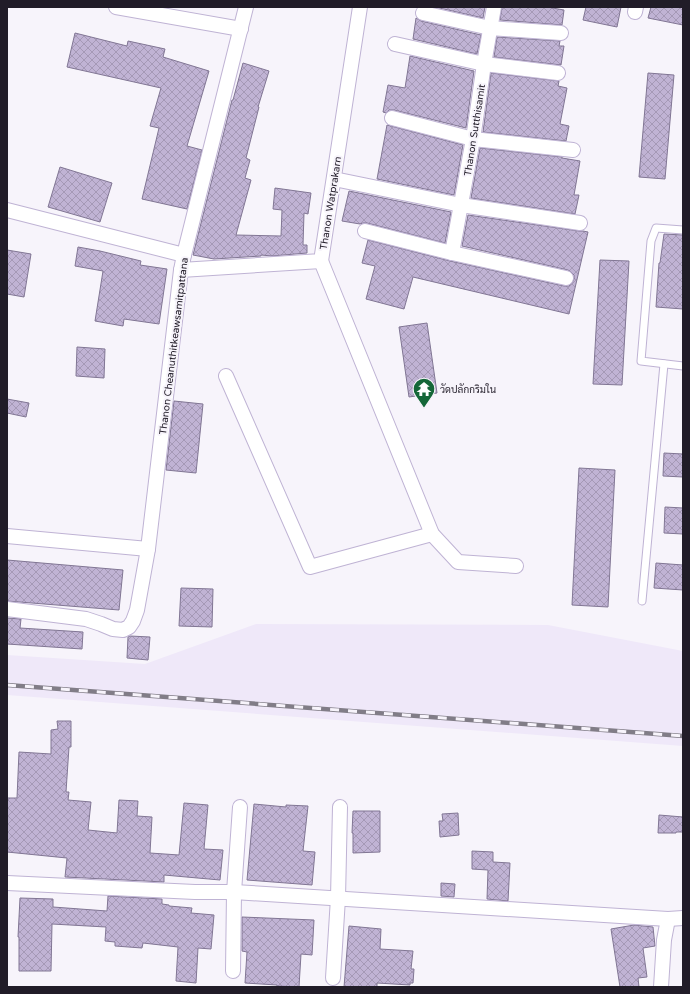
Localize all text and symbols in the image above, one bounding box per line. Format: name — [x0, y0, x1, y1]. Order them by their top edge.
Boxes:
street label: Thanon Sutthisamit — [462, 83, 488, 177]
street label: Thanon Watprakarn — [318, 156, 344, 251]
street label: Thanon Cheanuthitkeawsamitpattana — [157, 257, 191, 435]
temple icon: วัดปลักกริมใน — [411, 376, 437, 409]
place label: วัดปลักกริมใน — [440, 383, 496, 396]

